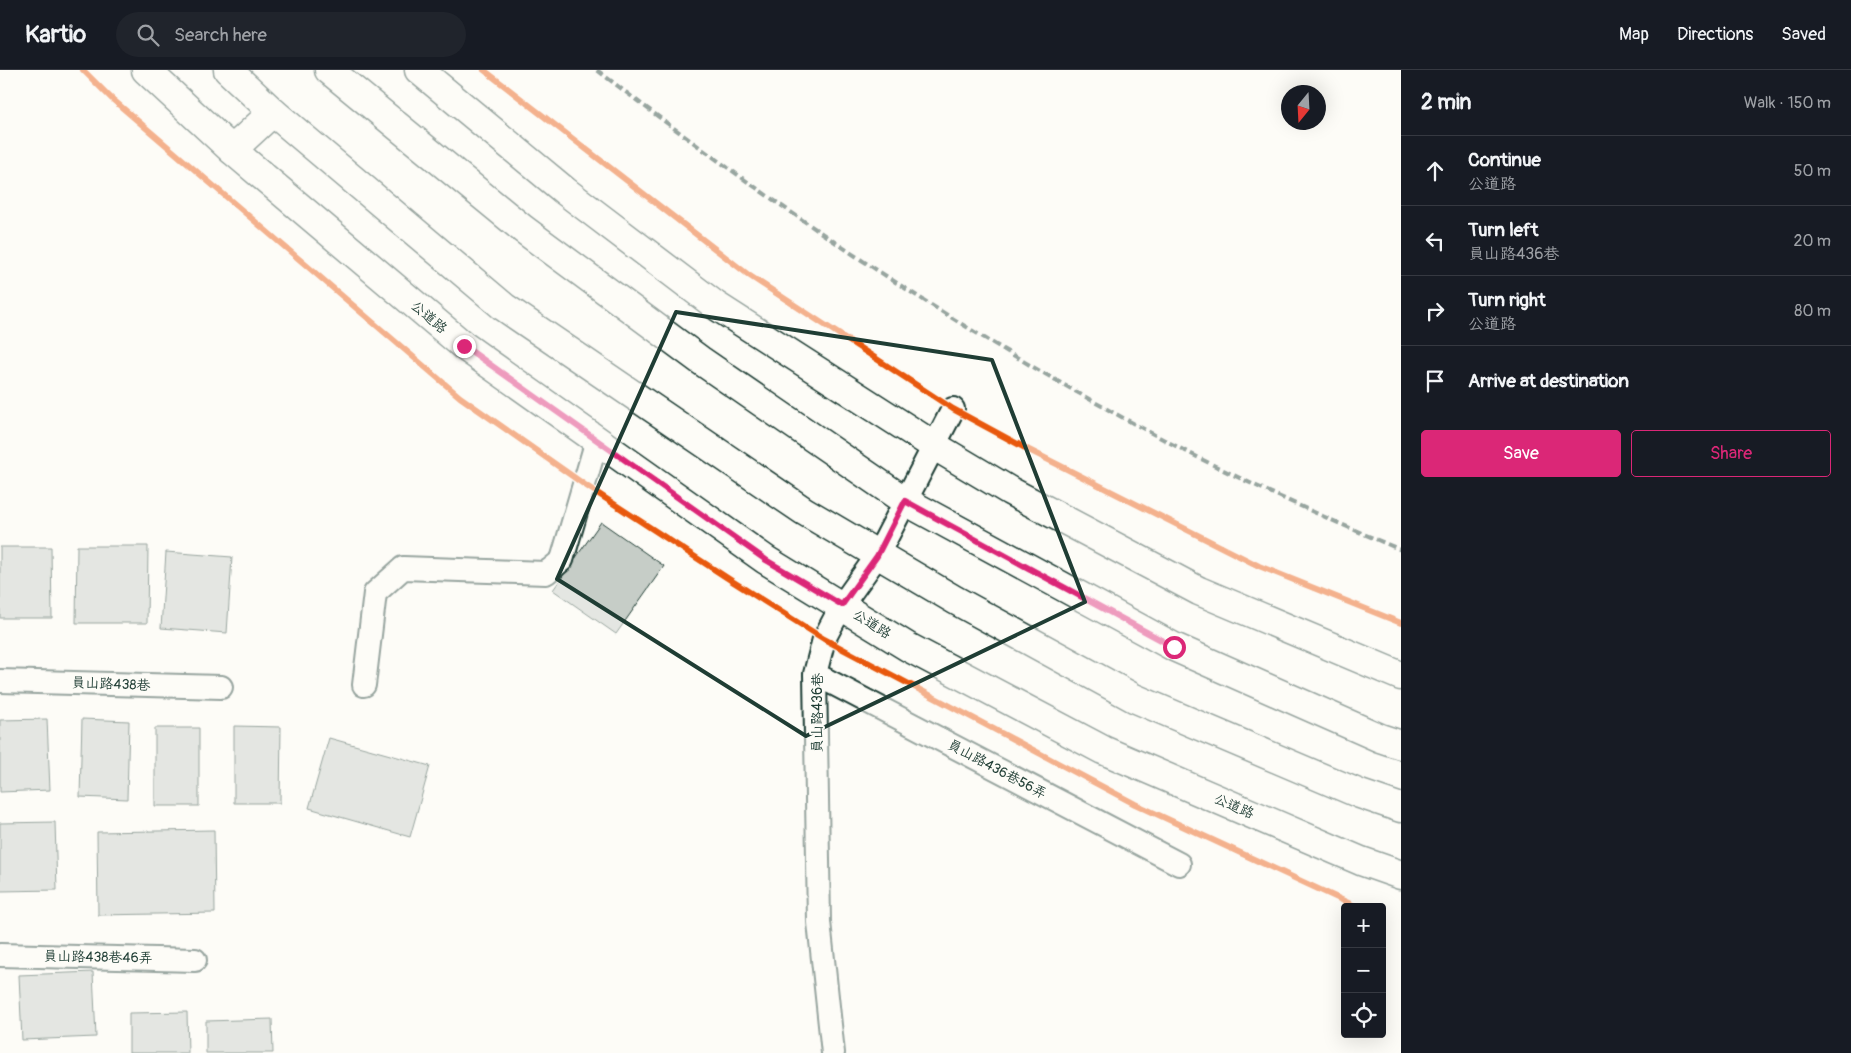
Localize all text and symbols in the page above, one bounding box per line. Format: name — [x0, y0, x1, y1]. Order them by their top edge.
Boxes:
search box — [116, 12, 466, 57]
text: Kartio — [25, 20, 86, 49]
icon: search — [134, 21, 162, 49]
text: Search here — [174, 23, 267, 47]
text: Map — [1619, 23, 1649, 46]
text: Directions — [1677, 23, 1753, 46]
text: Saved — [1781, 23, 1826, 46]
north arrow — [1281, 85, 1326, 130]
text: 2 min — [1421, 89, 1471, 116]
text: Walk · 150 m — [1744, 93, 1831, 113]
text: Continue — [1468, 148, 1541, 172]
icon: ahead — [1421, 157, 1449, 185]
text: 50 m — [1794, 161, 1831, 181]
text: 公道路 — [1468, 174, 1516, 194]
text: Turn left — [1468, 218, 1538, 242]
icon: left — [1421, 227, 1449, 255]
text: 20 m — [1793, 231, 1831, 251]
text: 員山路436巷 — [1468, 244, 1560, 264]
text: Turn right — [1468, 288, 1546, 312]
street label: 公道路 — [407, 297, 451, 337]
icon: right — [1421, 297, 1449, 325]
text: 80 m — [1794, 301, 1831, 321]
text: 公道路 — [1468, 314, 1516, 334]
route end — [453, 335, 476, 358]
icon: arrive — [1421, 367, 1449, 395]
text: Arrive at destination — [1468, 369, 1629, 393]
button: Save — [1421, 430, 1621, 477]
button: Share — [1631, 430, 1831, 477]
street label: 公道路 — [850, 606, 894, 642]
route start — [1163, 636, 1186, 659]
street label: 員山路436巷 — [809, 672, 826, 753]
street label: 員山路438巷 — [71, 674, 152, 694]
street label: 員山路436巷56弄 — [945, 736, 1049, 802]
street label: 公道路 — [1211, 790, 1257, 822]
map controls — [1341, 903, 1386, 1038]
button: + — [1341, 903, 1386, 948]
street label: 員山路438巷46弄 — [43, 948, 153, 966]
button: − — [1341, 948, 1386, 993]
button: locate — [1341, 993, 1386, 1038]

